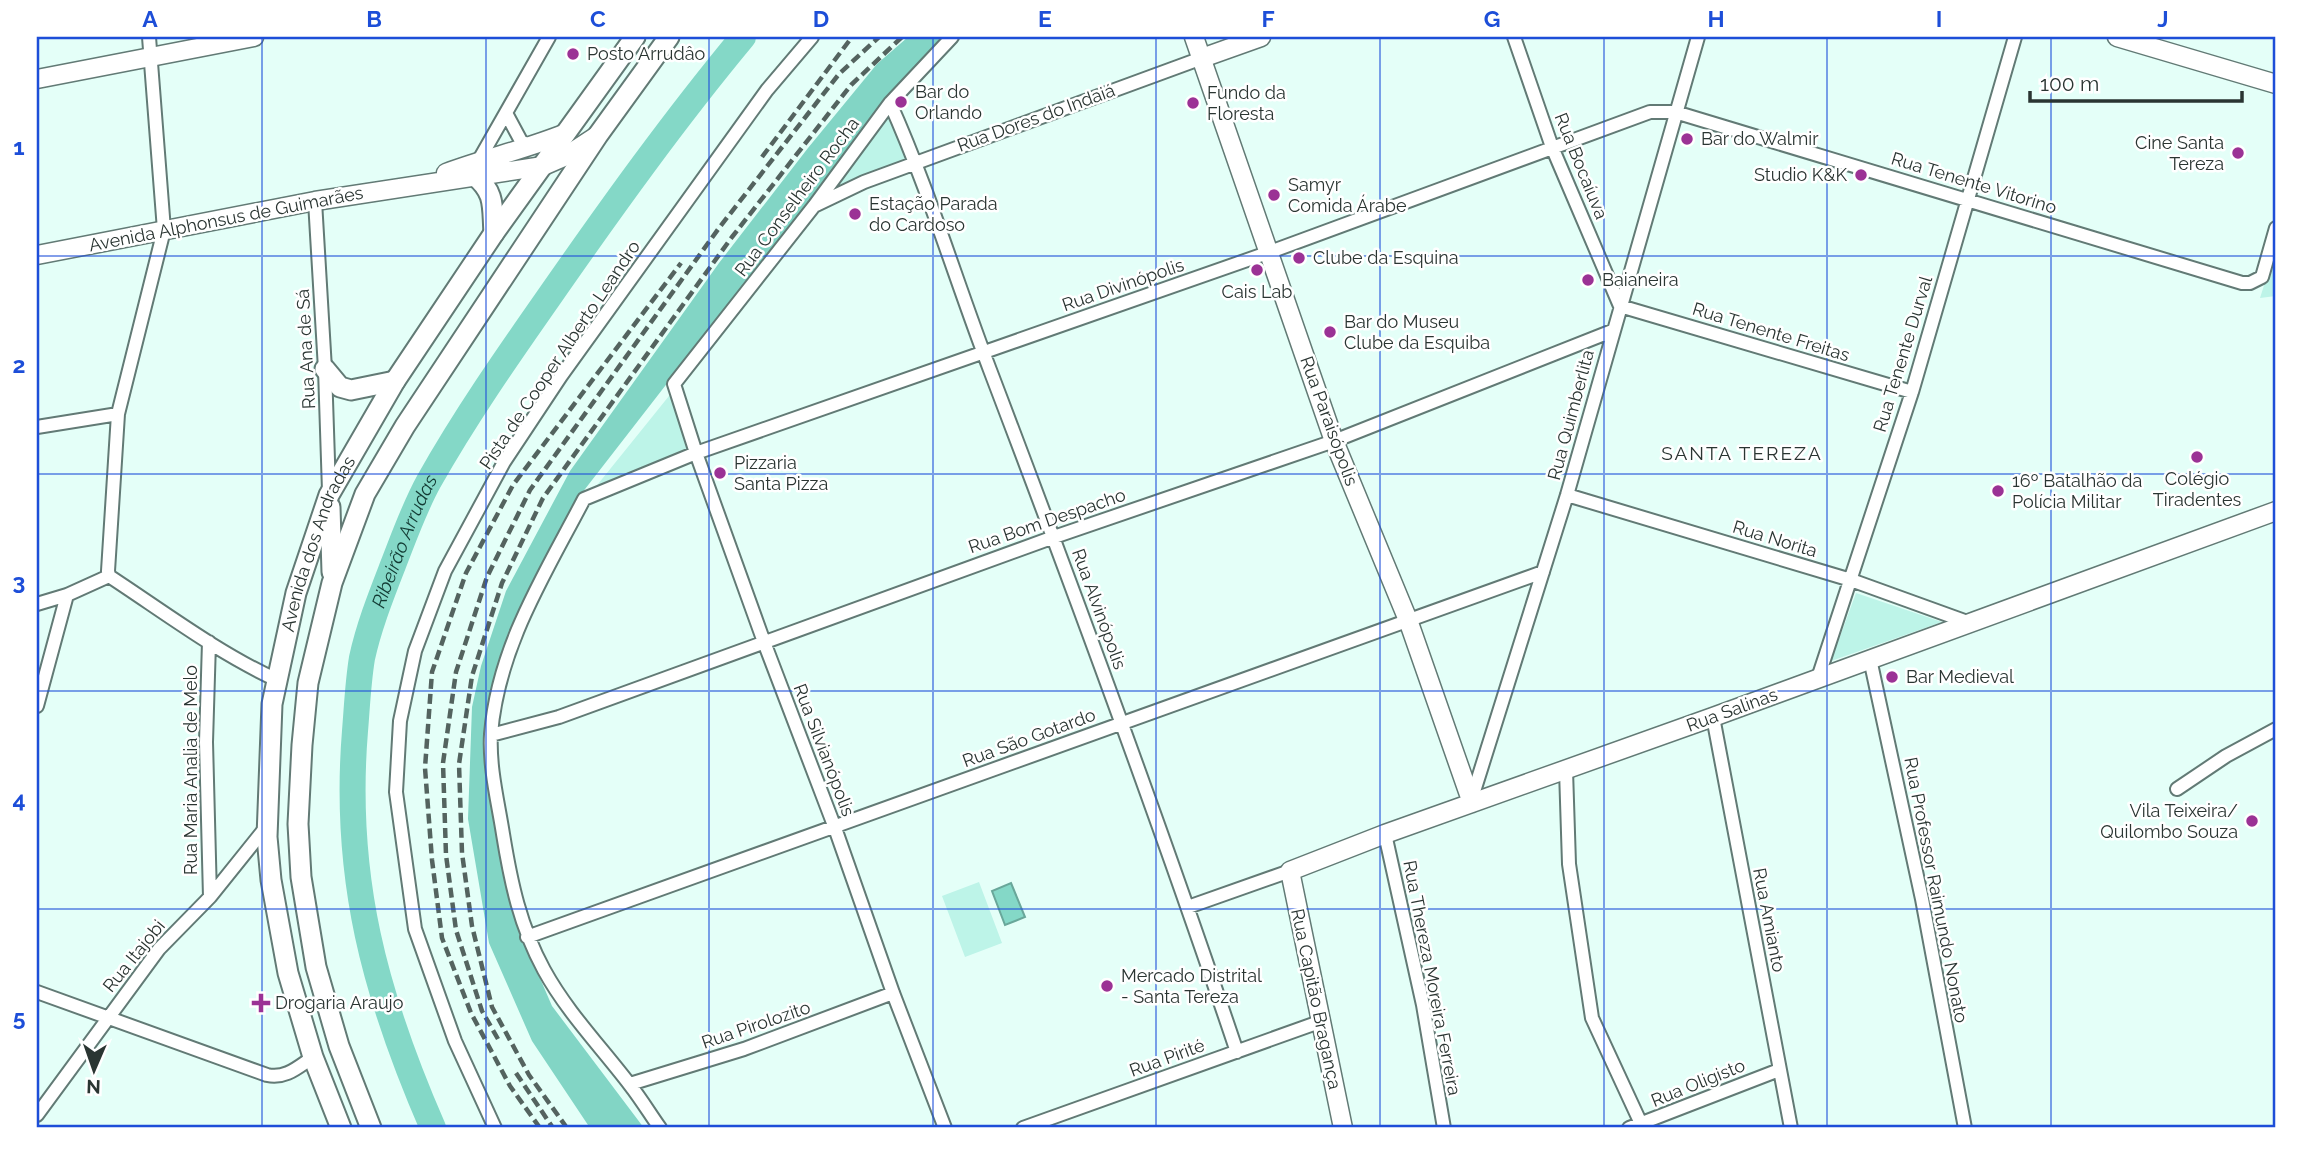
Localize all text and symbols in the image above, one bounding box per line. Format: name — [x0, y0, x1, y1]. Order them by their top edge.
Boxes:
text: A — [142, 5, 158, 32]
text: B — [366, 5, 382, 32]
text: C — [590, 5, 606, 32]
text: D — [813, 5, 829, 32]
text: E — [1038, 5, 1052, 32]
text: F — [1261, 5, 1275, 32]
text: G — [1484, 5, 1500, 32]
text: H — [1707, 5, 1725, 32]
text: I — [1936, 5, 1942, 32]
text: J — [2157, 5, 2169, 32]
place label: Posto Arrudâo — [587, 43, 706, 64]
marker: Posto Arrudâo — [565, 46, 581, 62]
scale bar — [2030, 60, 2241, 104]
text: 100 m — [2040, 71, 2099, 96]
street label: Rua Dores do Indaiá — [954, 79, 1118, 156]
place label: Bar do Orlando — [915, 81, 982, 123]
place label: Fundo da Floresta — [1207, 82, 1286, 124]
marker: Bar do Orlando — [893, 94, 909, 110]
marker: Fundo da Floresta — [1185, 95, 1201, 111]
street label: Rua Bocaíuva — [1551, 110, 1612, 222]
street label: Rua Conselheiro Rocha — [730, 113, 863, 280]
place label: Bar do Walmir — [1701, 128, 1819, 149]
marker: Bar do Walmir — [1679, 131, 1695, 147]
place label: Cine Santa Tereza — [2135, 132, 2224, 174]
text: 1 — [13, 133, 25, 160]
marker: Cine Santa Tereza — [2230, 145, 2246, 161]
street label: Rua Tenente Vitorino — [1889, 147, 2060, 218]
place label: Studio K&K — [1754, 164, 1847, 185]
marker: Studio K&K — [1853, 167, 1869, 183]
place label: Samyr Comida Árabe — [1288, 174, 1407, 216]
street label: Avenida Alphonsus de Guimarães — [87, 182, 365, 255]
marker: Samyr Comida Árabe — [1266, 187, 1282, 203]
place label: Estação Parada do Cardoso — [869, 193, 997, 235]
marker: Estação Parada do Cardoso — [847, 206, 863, 222]
street label: Pista de Cooper Alberto Leandro — [475, 236, 644, 473]
place label: Clube da Esquina — [1313, 247, 1458, 268]
marker: Clube da Esquina — [1291, 250, 1307, 266]
street label: Rua Divinópolis — [1059, 254, 1187, 315]
marker: Cais Lab — [1249, 262, 1265, 278]
place label: Baianeira — [1602, 269, 1679, 290]
marker: Baianeira — [1580, 272, 1596, 288]
street label: Rua Tenente Durval — [1869, 273, 1936, 434]
place label: Cais Lab — [1222, 281, 1292, 302]
street label: Rua Ana de Sá — [292, 288, 319, 410]
street label: Rua Tenente Freitas — [1690, 298, 1853, 366]
place label: Bar do Museu Clube da Esquiba — [1344, 311, 1490, 353]
marker: Bar do Museu Clube da Esquiba — [1322, 324, 1338, 340]
street label: Rua Quimberlita — [1543, 347, 1598, 482]
text: 2 — [13, 351, 25, 378]
street label: Rua Paraisópolis — [1296, 353, 1363, 489]
district label: SANTA TEREZA — [1661, 442, 1823, 464]
marker: Colégio Tiradentes — [2189, 449, 2205, 465]
street label: Avenida dos Andradas — [277, 452, 359, 633]
place label: Pizzaria Santa Pizza — [734, 452, 828, 494]
marker: Pizzaria Santa Pizza — [712, 465, 728, 481]
place label: Colégio Tiradentes — [2153, 468, 2241, 510]
water label: Ribeirão Arrudas — [367, 470, 442, 611]
place label: 16º Batalhão da Polícia Militar — [2012, 470, 2142, 512]
marker: 16º Batalhão da Polícia Militar — [1990, 483, 2006, 499]
street label: Rua Bom Despacho — [966, 484, 1128, 557]
street label: Rua Norita — [1730, 516, 1820, 561]
street label: Rua Alvinópolis — [1068, 546, 1131, 672]
text: 3 — [13, 568, 25, 595]
street label: Rua Maria Analia de Melo — [180, 665, 201, 875]
place label: Bar Medieval — [1906, 666, 2014, 687]
marker: Bar Medieval — [1884, 669, 1900, 685]
street label: Rua Silvianópolis — [790, 681, 859, 819]
street label: Rua Salinas — [1683, 683, 1780, 736]
street label: Rua São Gotardo — [959, 704, 1098, 771]
street label: Rua Professor Raimundo Nonato — [1900, 755, 1973, 1025]
text: 4 — [12, 786, 26, 813]
place label: Vila Teixeira/ Quilombo Souza — [2100, 800, 2238, 842]
marker: Vila Teixeira/ Quilombo Souza — [2244, 813, 2260, 829]
street label: Rua Thereza Moreira Ferreira — [1399, 859, 1466, 1097]
street label: Rua Amianto — [1749, 866, 1790, 974]
street label: Rua Capitão Bragança — [1287, 907, 1346, 1091]
street label: Rua Itajobi — [98, 915, 169, 996]
place label: Mercado Distrital - Santa Tereza — [1121, 965, 1262, 1007]
marker: Mercado Distrital - Santa Tereza — [1099, 978, 1115, 994]
place label: Drogaria Araujo — [275, 992, 404, 1013]
marker: Drogaria Araujo — [253, 995, 269, 1011]
street label: Rua Pirolozito — [699, 996, 813, 1053]
text: 5 — [13, 1004, 26, 1031]
street label: Rua Pirité — [1126, 1034, 1208, 1081]
north arrow — [60, 1036, 130, 1106]
street label: Rua Oligisto — [1648, 1054, 1748, 1111]
text: N — [86, 1076, 101, 1098]

